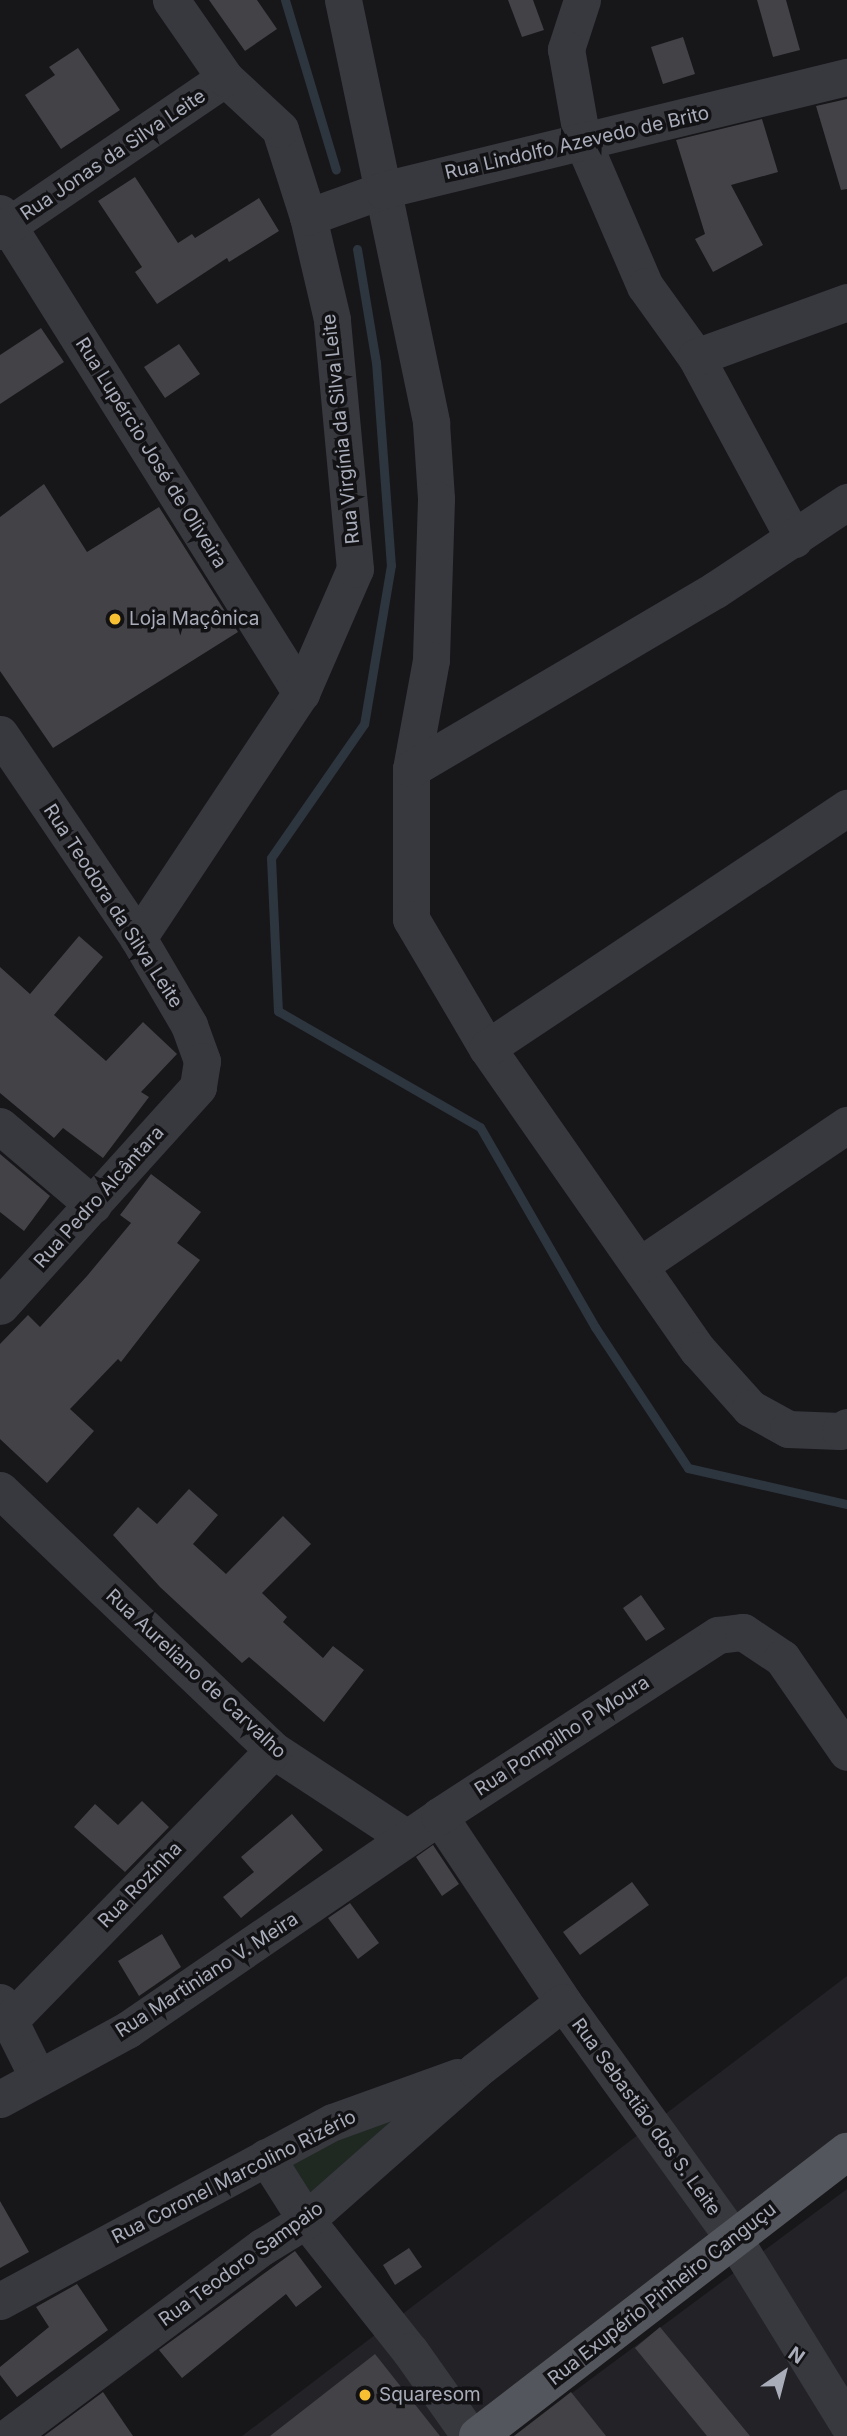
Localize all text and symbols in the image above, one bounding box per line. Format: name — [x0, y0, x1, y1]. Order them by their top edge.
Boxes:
street label: Rua Jonas da Silva Leite — [16, 85, 210, 225]
street label: Rua Lindolfo Azevedo de Brito — [443, 101, 711, 185]
street label: Rua Virgínia da Silva Leite — [318, 313, 364, 545]
street label: Rua Lupércio José de Oliveira — [70, 334, 232, 572]
place label: Loja Maçônica — [129, 608, 259, 630]
marker: Loja Maçônica — [107, 611, 123, 627]
street label: Rua Teodora da Silva Leite — [39, 800, 187, 1012]
street label: Rua Pedro Alcântara — [29, 1121, 169, 1273]
street label: Rua Aureliano de Carvalho — [101, 1584, 291, 1764]
street label: Rua Pompilho P Moura — [470, 1671, 654, 1801]
street label: Rua Rozinha — [93, 1837, 187, 1933]
street label: Rua Martiniano V. Meira — [112, 1907, 302, 2043]
street label: Rua Sebastião dos S. Leite — [567, 2014, 725, 2220]
street label: Rua Coronel Marcolino Rizério — [108, 2105, 360, 2249]
street label: Rua Teodoro Sampaio — [154, 2197, 328, 2331]
street label: Rua Exupério Pinheiro Canguçu — [543, 2198, 781, 2390]
north arrow — [749, 2338, 819, 2408]
text: N — [784, 2342, 809, 2369]
place label: Squaresom — [379, 2384, 481, 2406]
marker: Squaresom — [357, 2387, 373, 2403]

